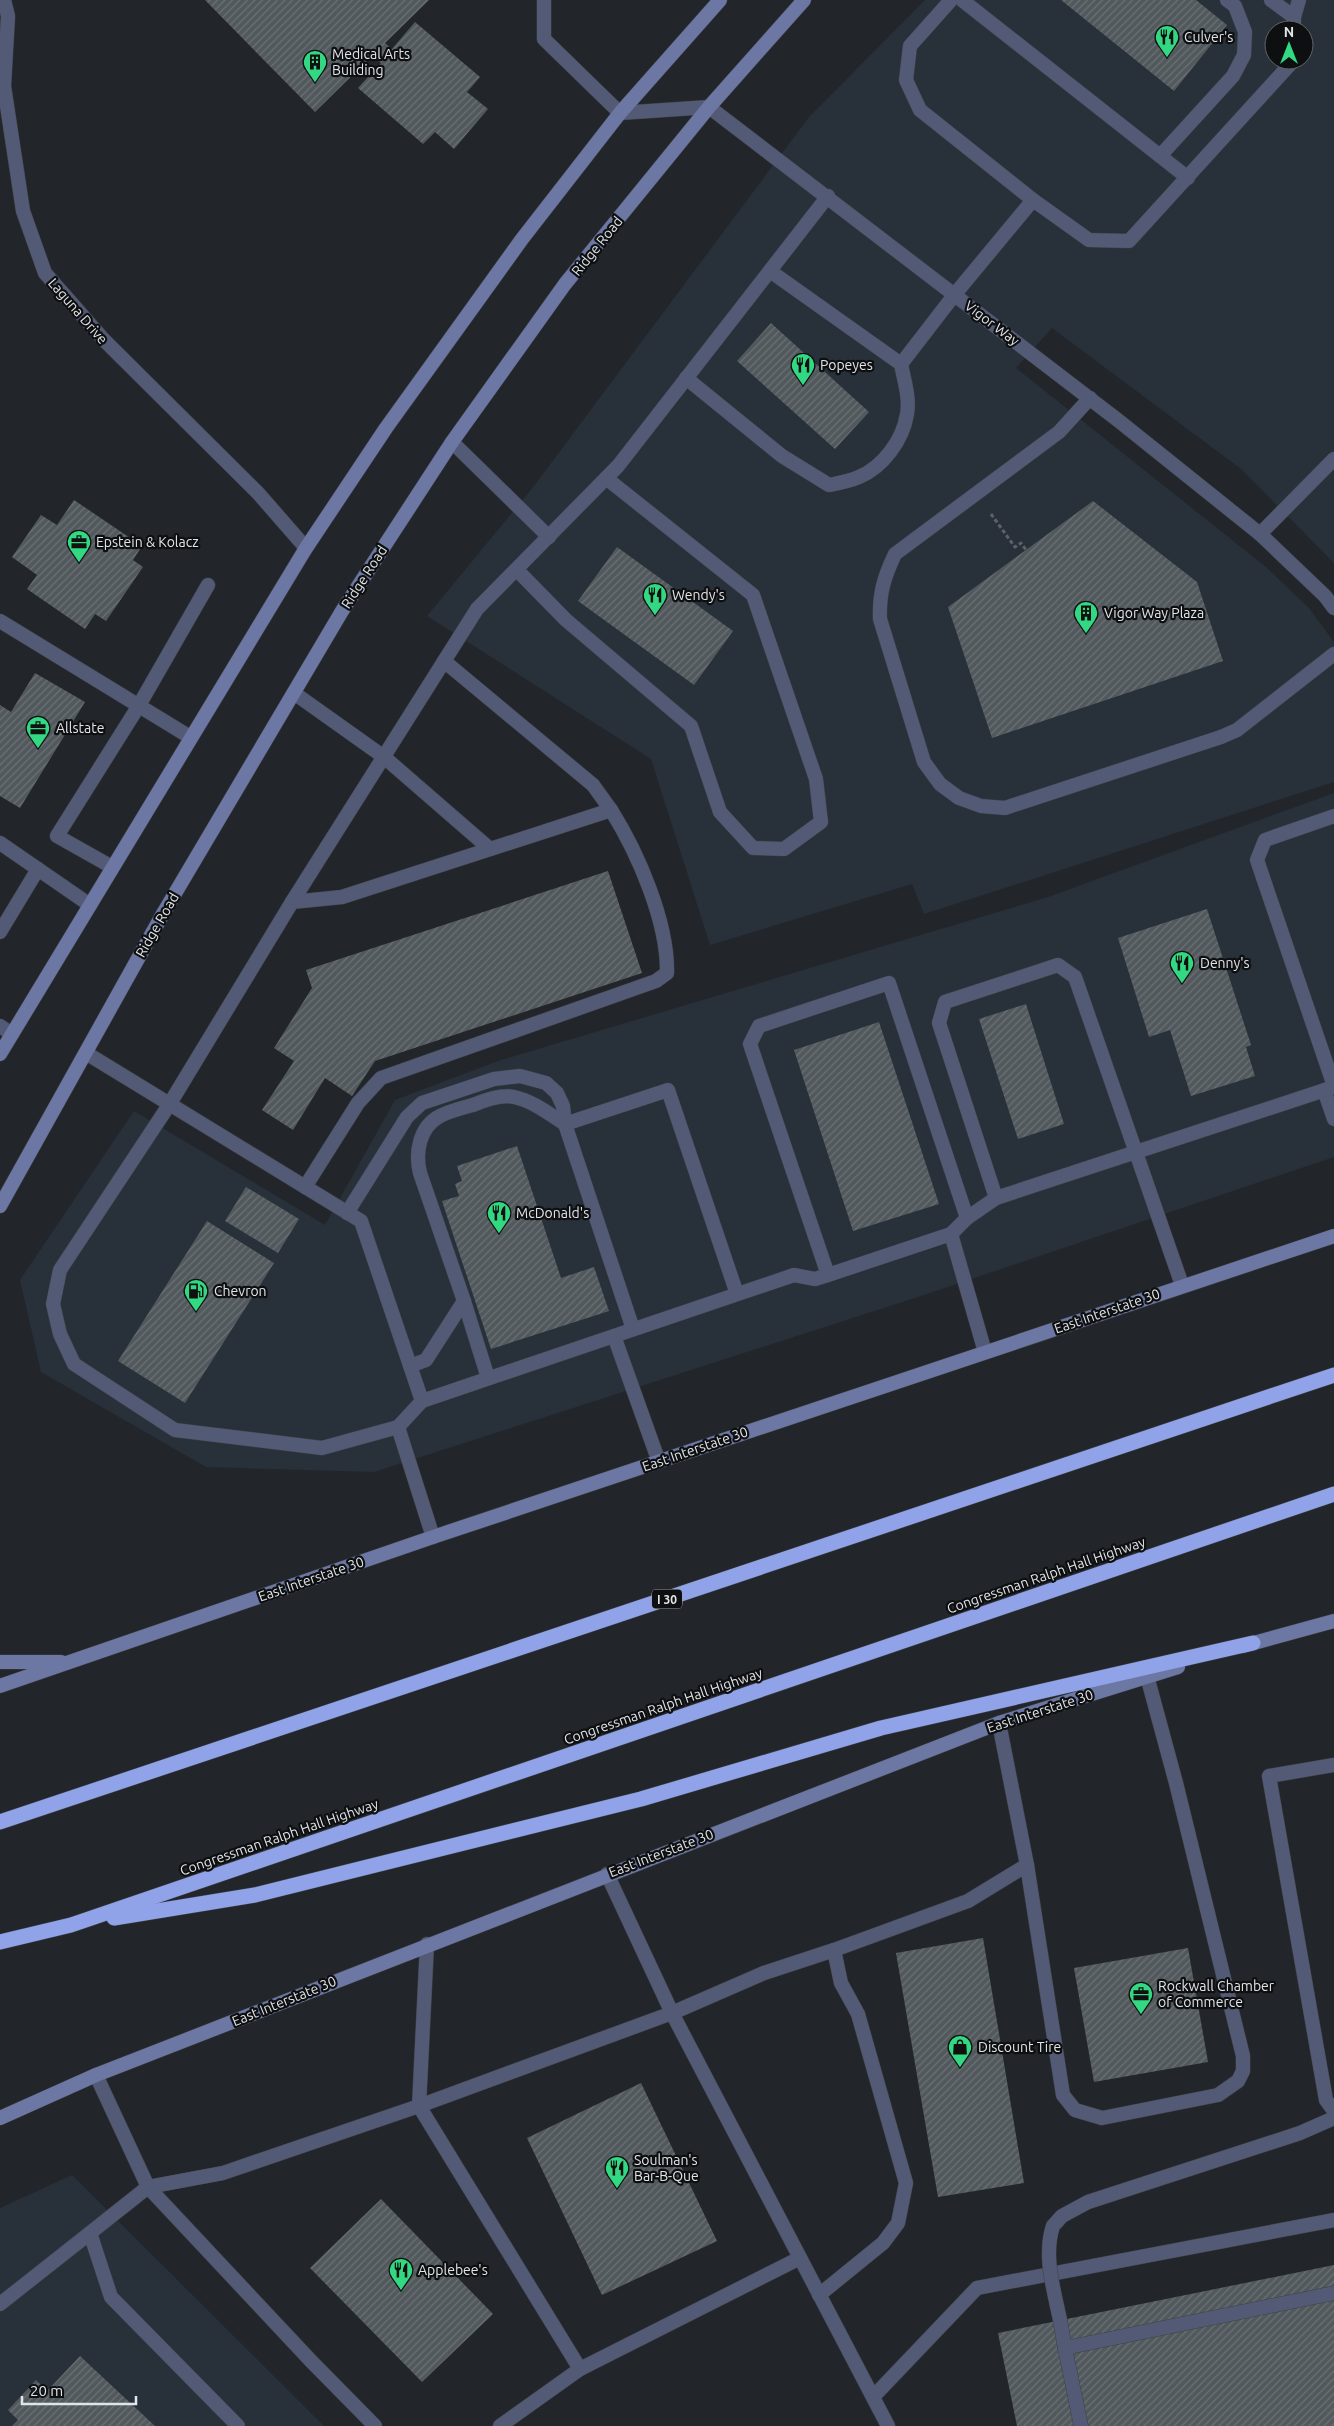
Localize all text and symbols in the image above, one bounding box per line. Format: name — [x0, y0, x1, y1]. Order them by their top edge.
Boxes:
north arrow — [1264, 20, 1314, 70]
restaurant icon: Culver's — [1154, 24, 1180, 58]
text: N — [1284, 24, 1294, 40]
place label: Culver's — [1184, 29, 1233, 45]
place label: Medical Arts Building — [332, 46, 410, 78]
building icon: Medical Arts Building — [302, 49, 328, 83]
street label: Ridge Road — [568, 213, 626, 279]
street label: Laguna Drive — [45, 275, 111, 347]
street label: Vigor Way — [962, 297, 1023, 349]
restaurant icon: Popeyes — [790, 352, 816, 386]
place label: Popeyes — [820, 357, 873, 373]
office icon: Epstein & Kolacz — [66, 529, 92, 563]
place label: Epstein & Kolacz — [96, 534, 199, 550]
street label: Ridge Road — [338, 543, 390, 611]
restaurant icon: Wendy's — [642, 582, 668, 616]
place label: Wendy's — [672, 587, 725, 603]
building icon: Vigor Way Plaza — [1073, 600, 1099, 634]
place label: Vigor Way Plaza — [1104, 605, 1204, 621]
office icon: Allstate — [25, 715, 51, 749]
place label: Allstate — [56, 720, 104, 736]
street label: Ridge Road — [132, 890, 182, 960]
restaurant icon: Denny's — [1169, 950, 1195, 984]
place label: Denny's — [1200, 955, 1250, 971]
restaurant icon: McDonald's — [486, 1200, 512, 1234]
place label: McDonald's — [516, 1205, 589, 1221]
fuel station icon: Chevron — [183, 1278, 209, 1312]
place label: Chevron — [214, 1283, 267, 1299]
street label: East Interstate 30 — [1052, 1285, 1162, 1337]
street label: East Interstate 30 — [640, 1423, 750, 1475]
street label: Congressman Ralph Hall Highway — [945, 1533, 1148, 1617]
street label: East Interstate 30 — [256, 1553, 366, 1605]
road number: I 30 — [652, 1590, 682, 1608]
street label: Congressman Ralph Hall Highway — [562, 1664, 765, 1748]
street label: East Interstate 30 — [985, 1686, 1095, 1736]
street label: Congressman Ralph Hall Highway — [178, 1795, 381, 1879]
street label: East Interstate 30 — [606, 1826, 716, 1880]
street label: East Interstate 30 — [230, 1973, 338, 2029]
place label: Rockwall Chamber of Commerce — [1158, 1978, 1275, 2010]
office icon: Rockwall Chamber of Commerce — [1128, 1981, 1154, 2015]
shop icon: Discount Tire — [947, 2034, 973, 2068]
place label: Discount Tire — [978, 2039, 1061, 2055]
place label: Soulman's Bar-B-Que — [634, 2152, 699, 2184]
restaurant icon: Soulman's Bar-B-Que — [604, 2155, 630, 2189]
restaurant icon: Applebee's — [388, 2257, 414, 2291]
place label: Applebee's — [418, 2262, 488, 2278]
scale bar — [22, 2374, 136, 2406]
text: 20 m — [30, 2382, 63, 2399]

